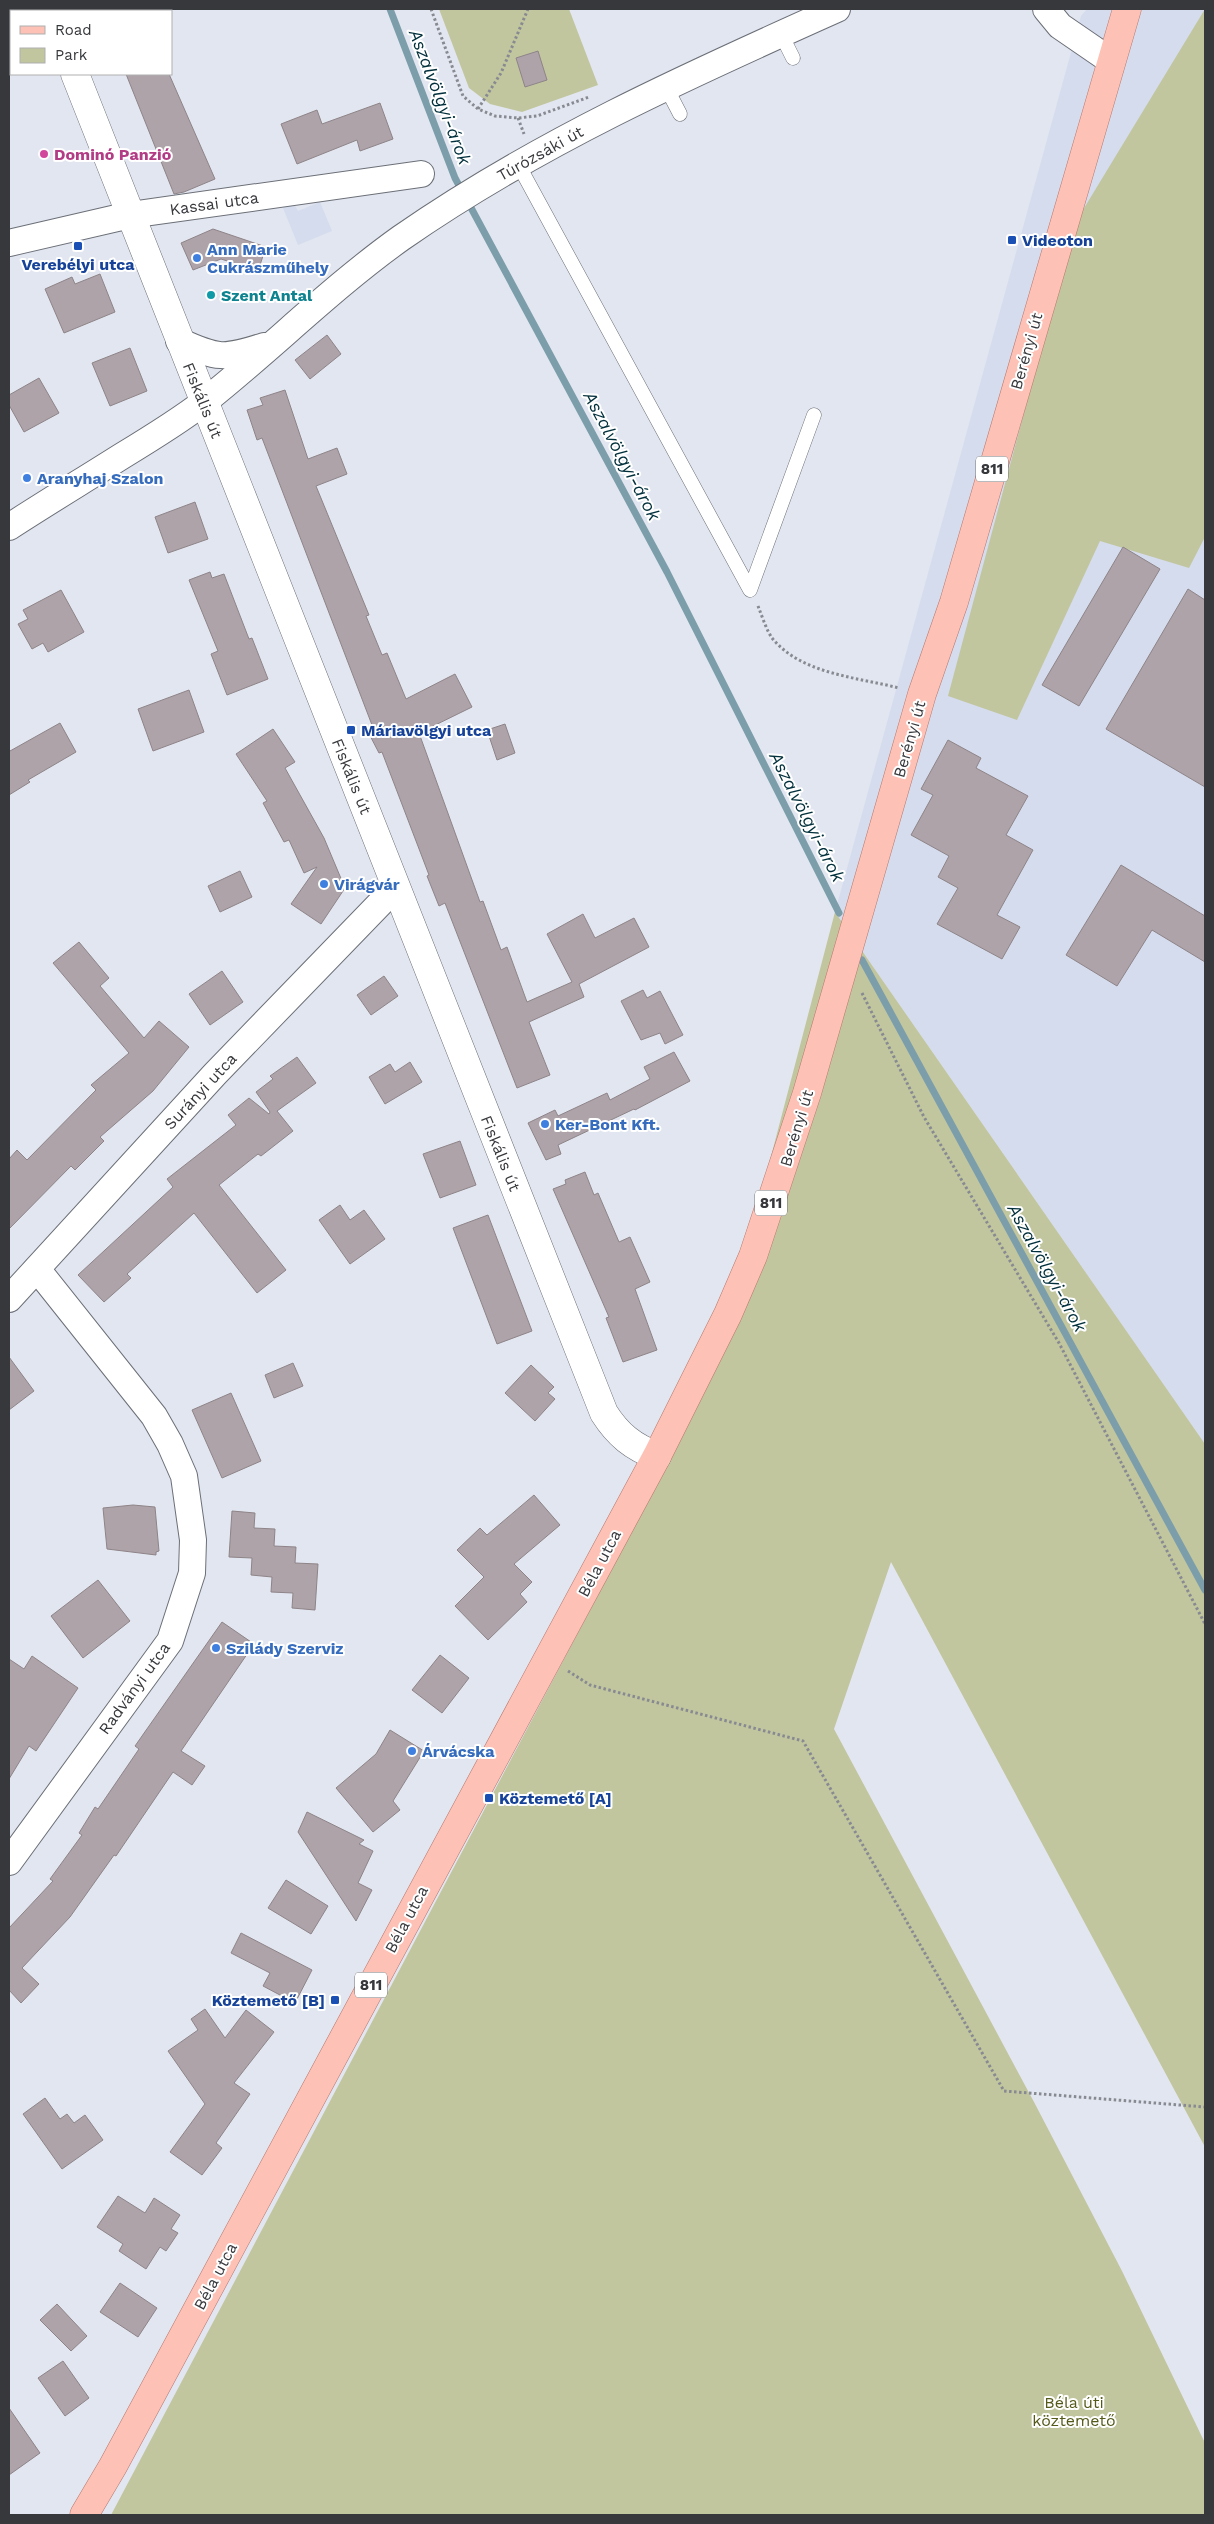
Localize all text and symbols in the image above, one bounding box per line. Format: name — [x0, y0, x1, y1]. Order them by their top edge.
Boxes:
legend — [10, 10, 172, 75]
text: Road — [55, 21, 92, 39]
water label: Aszalvölgyi-árok — [405, 25, 476, 169]
text: Park — [55, 46, 88, 64]
street label: Túrózsáki út — [494, 122, 587, 185]
place label: Dominó Panzió — [54, 145, 172, 164]
marker: Dominó Panzió — [38, 148, 50, 160]
street label: Kassai utca — [168, 188, 260, 219]
place label: Videoton — [1022, 231, 1093, 250]
marker: Videoton — [1006, 234, 1018, 246]
marker: Verebélyi utca — [72, 240, 84, 252]
place label: Ann Marie Cukrászműhely — [207, 240, 330, 277]
marker: Ann Marie Cukrászműhely — [191, 252, 203, 264]
place label: Verebélyi utca — [21, 255, 135, 274]
place label: Szent Antal — [221, 286, 313, 305]
marker: Szent Antal — [205, 289, 217, 301]
street label: Berényi út — [1006, 310, 1047, 392]
street label: Fiskális út — [179, 360, 226, 441]
water label: Aszalvölgyi-árok — [579, 387, 666, 525]
road number: 811 — [976, 456, 1008, 482]
place label: Aranyhaj Szalon — [37, 469, 163, 488]
marker: Aranyhaj Szalon — [21, 472, 33, 484]
street label: Berényi út — [889, 698, 930, 780]
place label: Máriavölgyi utca — [361, 721, 492, 740]
marker: Máriavölgyi utca — [345, 724, 357, 736]
street label: Fiskális út — [328, 736, 375, 817]
water label: Aszalvölgyi-árok — [765, 747, 850, 886]
place label: Virágvár — [334, 875, 400, 894]
marker: Virágvár — [318, 878, 330, 890]
street label: Surányi utca — [160, 1049, 241, 1134]
street label: Berényi út — [776, 1087, 817, 1169]
street label: Fiskális út — [477, 1113, 524, 1194]
place label: Ker-Bont Kft. — [555, 1115, 660, 1134]
marker: Ker-Bont Kft. — [539, 1118, 551, 1130]
road number: 811 — [755, 1190, 787, 1216]
water label: Aszalvölgyi-árok — [1003, 1199, 1092, 1337]
street label: Béla utca — [574, 1526, 625, 1600]
street label: Radványi utca — [95, 1639, 174, 1738]
place label: Szilády Szerviz — [226, 1639, 344, 1658]
marker: Szilády Szerviz — [210, 1642, 222, 1654]
place label: Árvácska — [422, 1742, 495, 1761]
marker: Árvácska — [406, 1745, 418, 1757]
place label: Köztemető [A] — [499, 1789, 612, 1808]
marker: Köztemető [A] — [483, 1792, 495, 1804]
street label: Béla utca — [381, 1882, 432, 1956]
road number: 811 — [355, 1972, 387, 1998]
place label: Köztemető [B] — [212, 1991, 325, 2010]
marker: Köztemető [B] — [329, 1994, 341, 2006]
street label: Béla utca — [190, 2239, 241, 2313]
park label: Béla úti köztemető — [1032, 2393, 1116, 2430]

